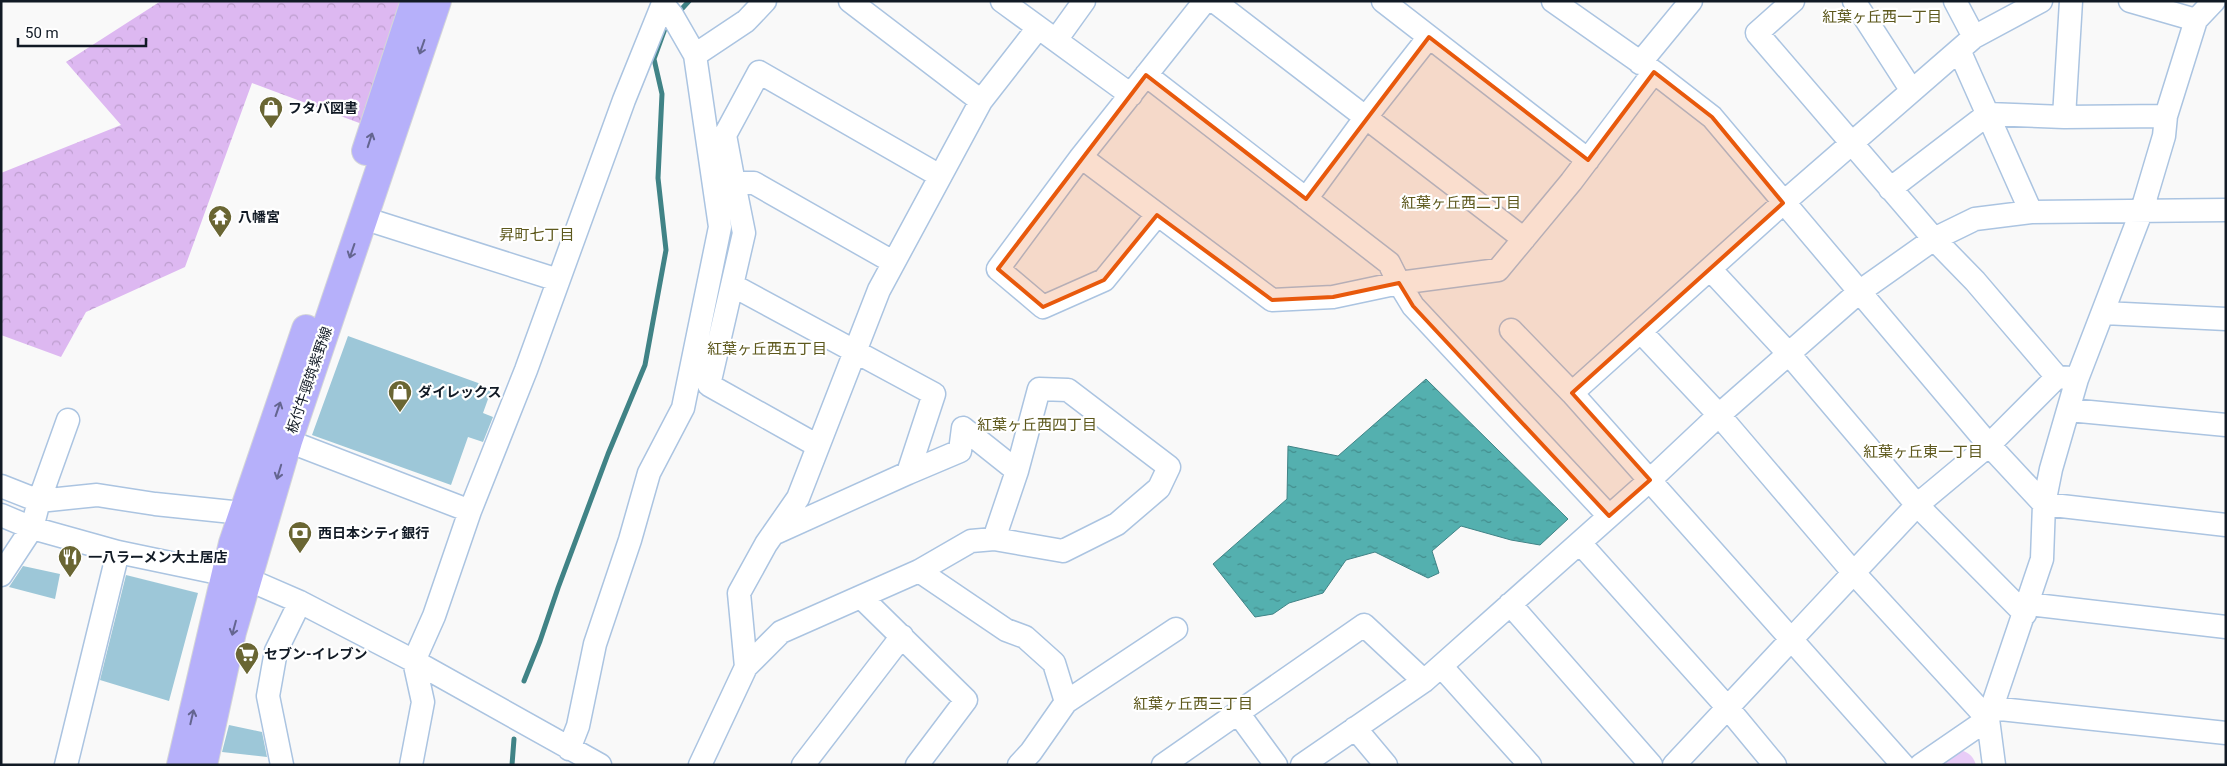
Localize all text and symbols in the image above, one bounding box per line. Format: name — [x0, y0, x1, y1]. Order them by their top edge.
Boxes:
district label: 紅葉ヶ丘西一丁目 — [1822, 8, 1942, 26]
scale bar — [18, 15, 145, 47]
text: 50 m — [25, 24, 59, 42]
one-way arrow — [416, 39, 426, 55]
shop icon: フタバ図書 — [258, 95, 284, 129]
place label: フタバ図書 — [288, 100, 358, 116]
one-way arrow — [366, 132, 375, 148]
district label: 紅葉ヶ丘西二丁目 — [1401, 194, 1521, 212]
temple icon: 八幡宮 — [207, 204, 233, 238]
place label: 八幡宮 — [238, 209, 280, 225]
district label: 昇町七丁目 — [499, 226, 575, 244]
one-way arrow — [347, 242, 356, 258]
street label: 板付牛頸筑紫野線 — [283, 324, 335, 436]
district label: 紅葉ヶ丘西五丁目 — [707, 340, 827, 358]
shop icon: ダイレックス — [387, 379, 413, 413]
place label: ダイレックス — [418, 384, 502, 400]
one-way arrow — [274, 402, 283, 418]
district label: 紅葉ヶ丘西四丁目 — [977, 416, 1097, 434]
district label: 紅葉ヶ丘東一丁目 — [1863, 443, 1983, 461]
one-way arrow — [274, 463, 284, 479]
bank icon: 西日本シティ銀行 — [287, 520, 313, 554]
place label: 西日本シティ銀行 — [318, 525, 429, 541]
restaurant icon: 一八ラーメン大土居店 — [57, 544, 83, 578]
place label: 一八ラーメン大土居店 — [88, 549, 227, 565]
one-way arrow — [228, 619, 238, 635]
supermarket icon: セブン-イレブン — [234, 641, 260, 675]
place label: セブン-イレブン — [264, 646, 368, 662]
district label: 紅葉ヶ丘西三丁目 — [1133, 695, 1253, 713]
one-way arrow — [188, 710, 197, 726]

